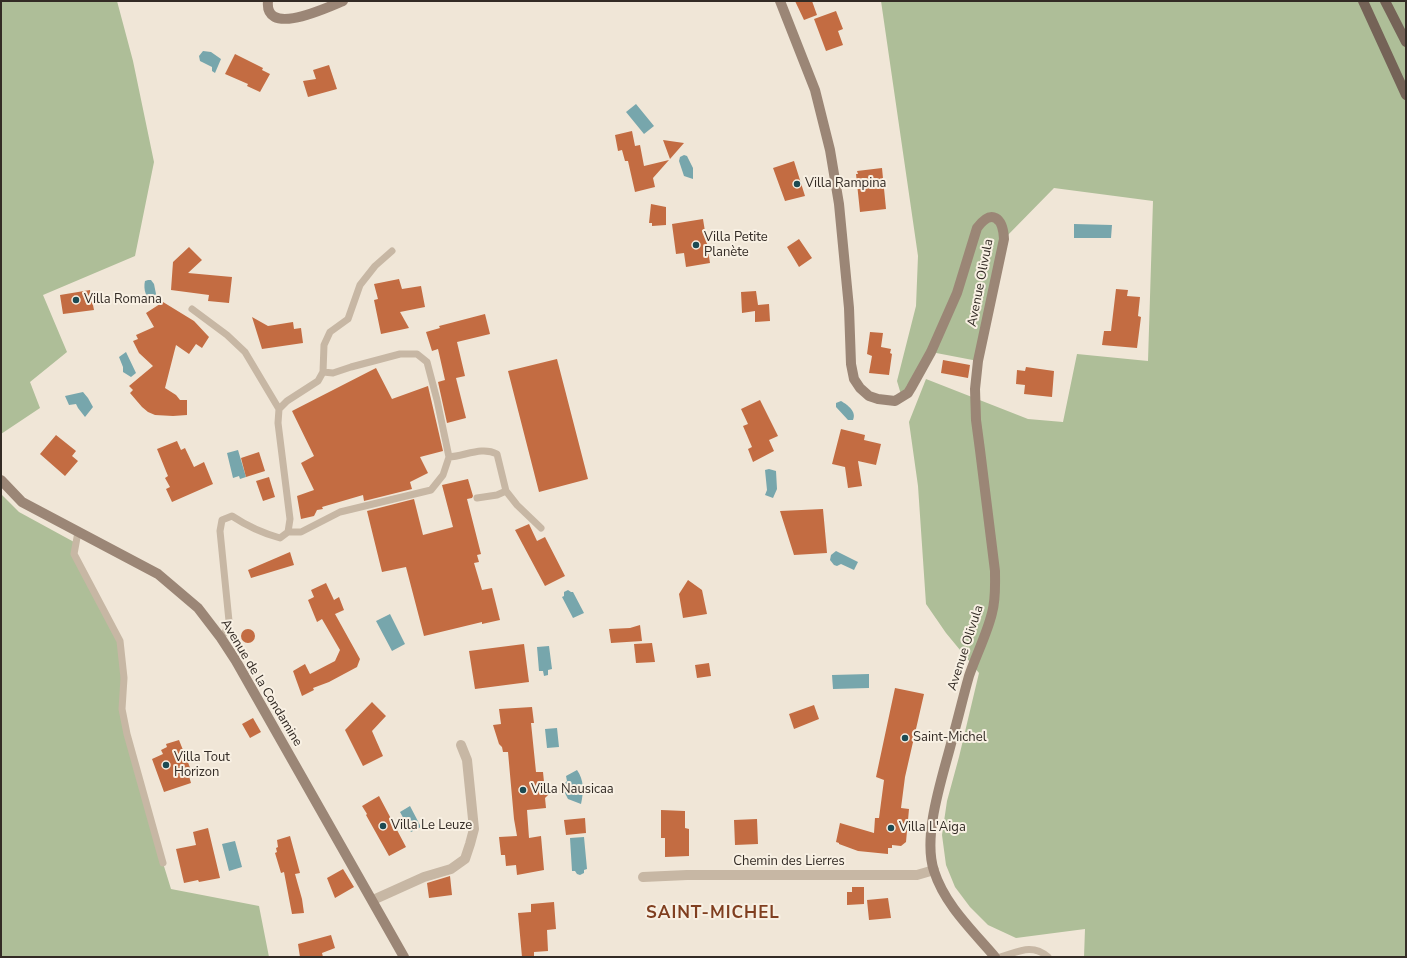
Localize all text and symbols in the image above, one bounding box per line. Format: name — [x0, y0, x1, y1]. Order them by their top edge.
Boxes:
place label: Villa Rampina — [805, 176, 886, 192]
marker: Villa Rampina — [792, 179, 802, 189]
place label: Villa Petite Planète — [704, 230, 768, 261]
street label: Avenue Olivula — [965, 238, 997, 328]
marker: Villa Petite Planète — [691, 240, 701, 250]
place label: Villa Romana — [84, 292, 162, 308]
marker: Villa Romana — [71, 295, 81, 305]
street label: Avenue Olivula — [945, 603, 987, 693]
street label: Avenue de la Condamine — [217, 617, 305, 749]
place label: Saint-Michel — [913, 730, 987, 746]
marker: Saint-Michel — [900, 733, 910, 743]
place label: Villa Tout Horizon — [174, 750, 230, 781]
marker: Villa Tout Horizon — [161, 760, 171, 770]
place label: Villa Nausicaa — [531, 782, 614, 798]
marker: Villa Nausicaa — [518, 785, 528, 795]
place label: Villa Le Leuze — [391, 818, 472, 834]
place label: Villa L'Aiga — [899, 820, 966, 836]
marker: Villa Le Leuze — [378, 821, 388, 831]
marker: Villa L'Aiga — [886, 823, 896, 833]
street label: Chemin des Lierres — [733, 854, 845, 870]
district label: SAINT-MICHEL — [646, 904, 780, 924]

